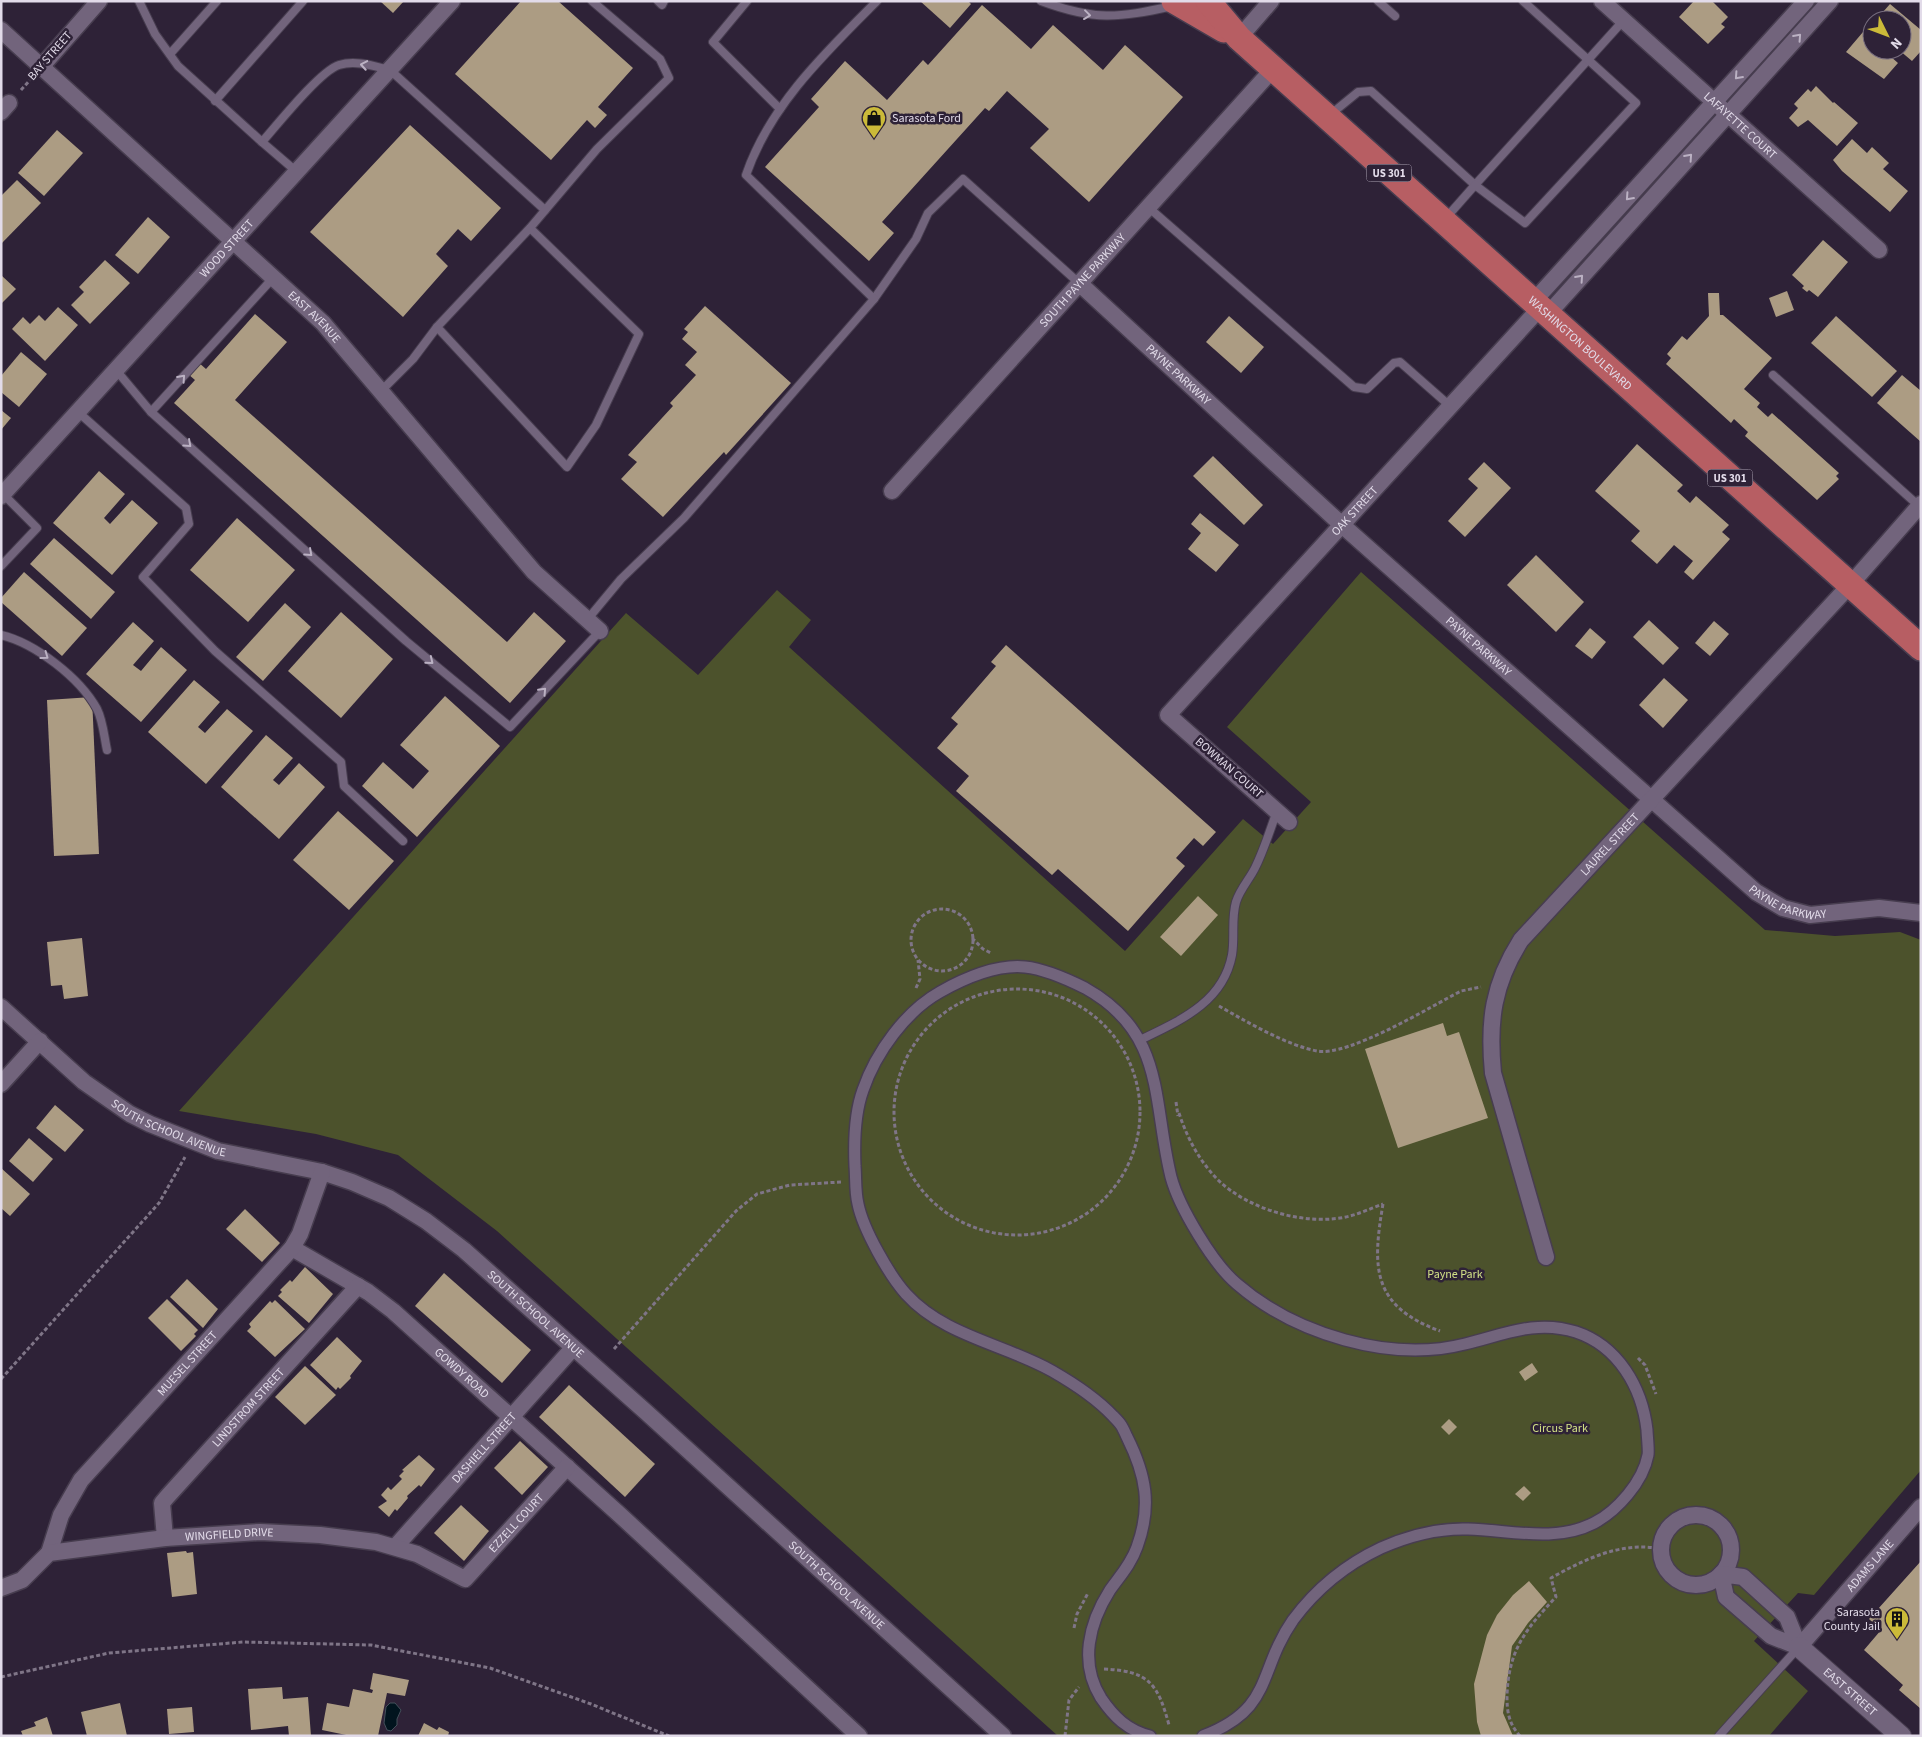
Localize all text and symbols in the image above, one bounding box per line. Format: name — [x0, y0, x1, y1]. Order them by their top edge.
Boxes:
one-way arrow — [1083, 9, 1091, 20]
north arrow — [1862, 10, 1912, 60]
street label: BAY STREET — [24, 27, 76, 84]
one-way arrow — [1792, 33, 1801, 42]
text: N — [1885, 33, 1906, 53]
one-way arrow — [359, 60, 368, 70]
one-way arrow — [1735, 71, 1744, 80]
street label: LAFAYETTE COURT — [1700, 88, 1781, 163]
shop icon: Sarasota Ford — [861, 105, 887, 139]
place label: Sarasota Ford — [892, 110, 961, 127]
one-way arrow — [1683, 154, 1692, 163]
road number: US 301 — [1366, 164, 1412, 182]
one-way arrow — [1626, 191, 1635, 200]
street label: WOOD STREET — [196, 215, 258, 281]
street label: SOUTH PAYNE PARKWAY — [1035, 229, 1130, 331]
one-way arrow — [1574, 275, 1583, 284]
street label: EAST AVENUE — [284, 287, 345, 347]
street label: WASHINGTON BOULEVARD — [1524, 292, 1636, 394]
street label: PAYNE PARKWAY — [1142, 340, 1215, 409]
one-way arrow — [176, 375, 185, 384]
one-way arrow — [183, 439, 192, 448]
road number: US 301 — [1708, 469, 1752, 486]
street label: OAK STREET — [1327, 482, 1382, 540]
one-way arrow — [303, 547, 312, 556]
street label: PAYNE PARKWAY — [1442, 612, 1515, 680]
one-way arrow — [39, 650, 49, 659]
one-way arrow — [425, 655, 434, 664]
one-way arrow — [537, 688, 546, 697]
street label: BOWMAN COURT — [1191, 734, 1267, 803]
street label: LAUREL STREET — [1576, 809, 1644, 879]
street label: PAYNE PARKWAY — [1745, 881, 1828, 924]
street label: SOUTH SCHOOL AVENUE — [108, 1095, 228, 1161]
street label: SOUTH SCHOOL AVENUE — [484, 1266, 588, 1362]
park label: Payne Park — [1427, 1266, 1483, 1283]
street label: MUESEL STREET — [153, 1327, 222, 1399]
street label: GOWDY ROAD — [431, 1344, 493, 1402]
street label: LINDSTROM STREET — [208, 1364, 289, 1450]
street label: DASHIELL STREET — [448, 1408, 521, 1487]
park label: Circus Park — [1532, 1420, 1588, 1437]
street label: EZZELL COURT — [485, 1489, 548, 1556]
street label: WINGFIELD DRIVE — [184, 1523, 274, 1545]
street label: ADAMS LANE — [1842, 1536, 1898, 1595]
street label: SOUTH SCHOOL AVENUE — [785, 1537, 889, 1633]
place label: Sarasota County Jail — [1824, 1604, 1880, 1635]
building icon: Sarasota County Jail — [1884, 1606, 1910, 1640]
street label: EAST STREET — [1820, 1663, 1881, 1720]

